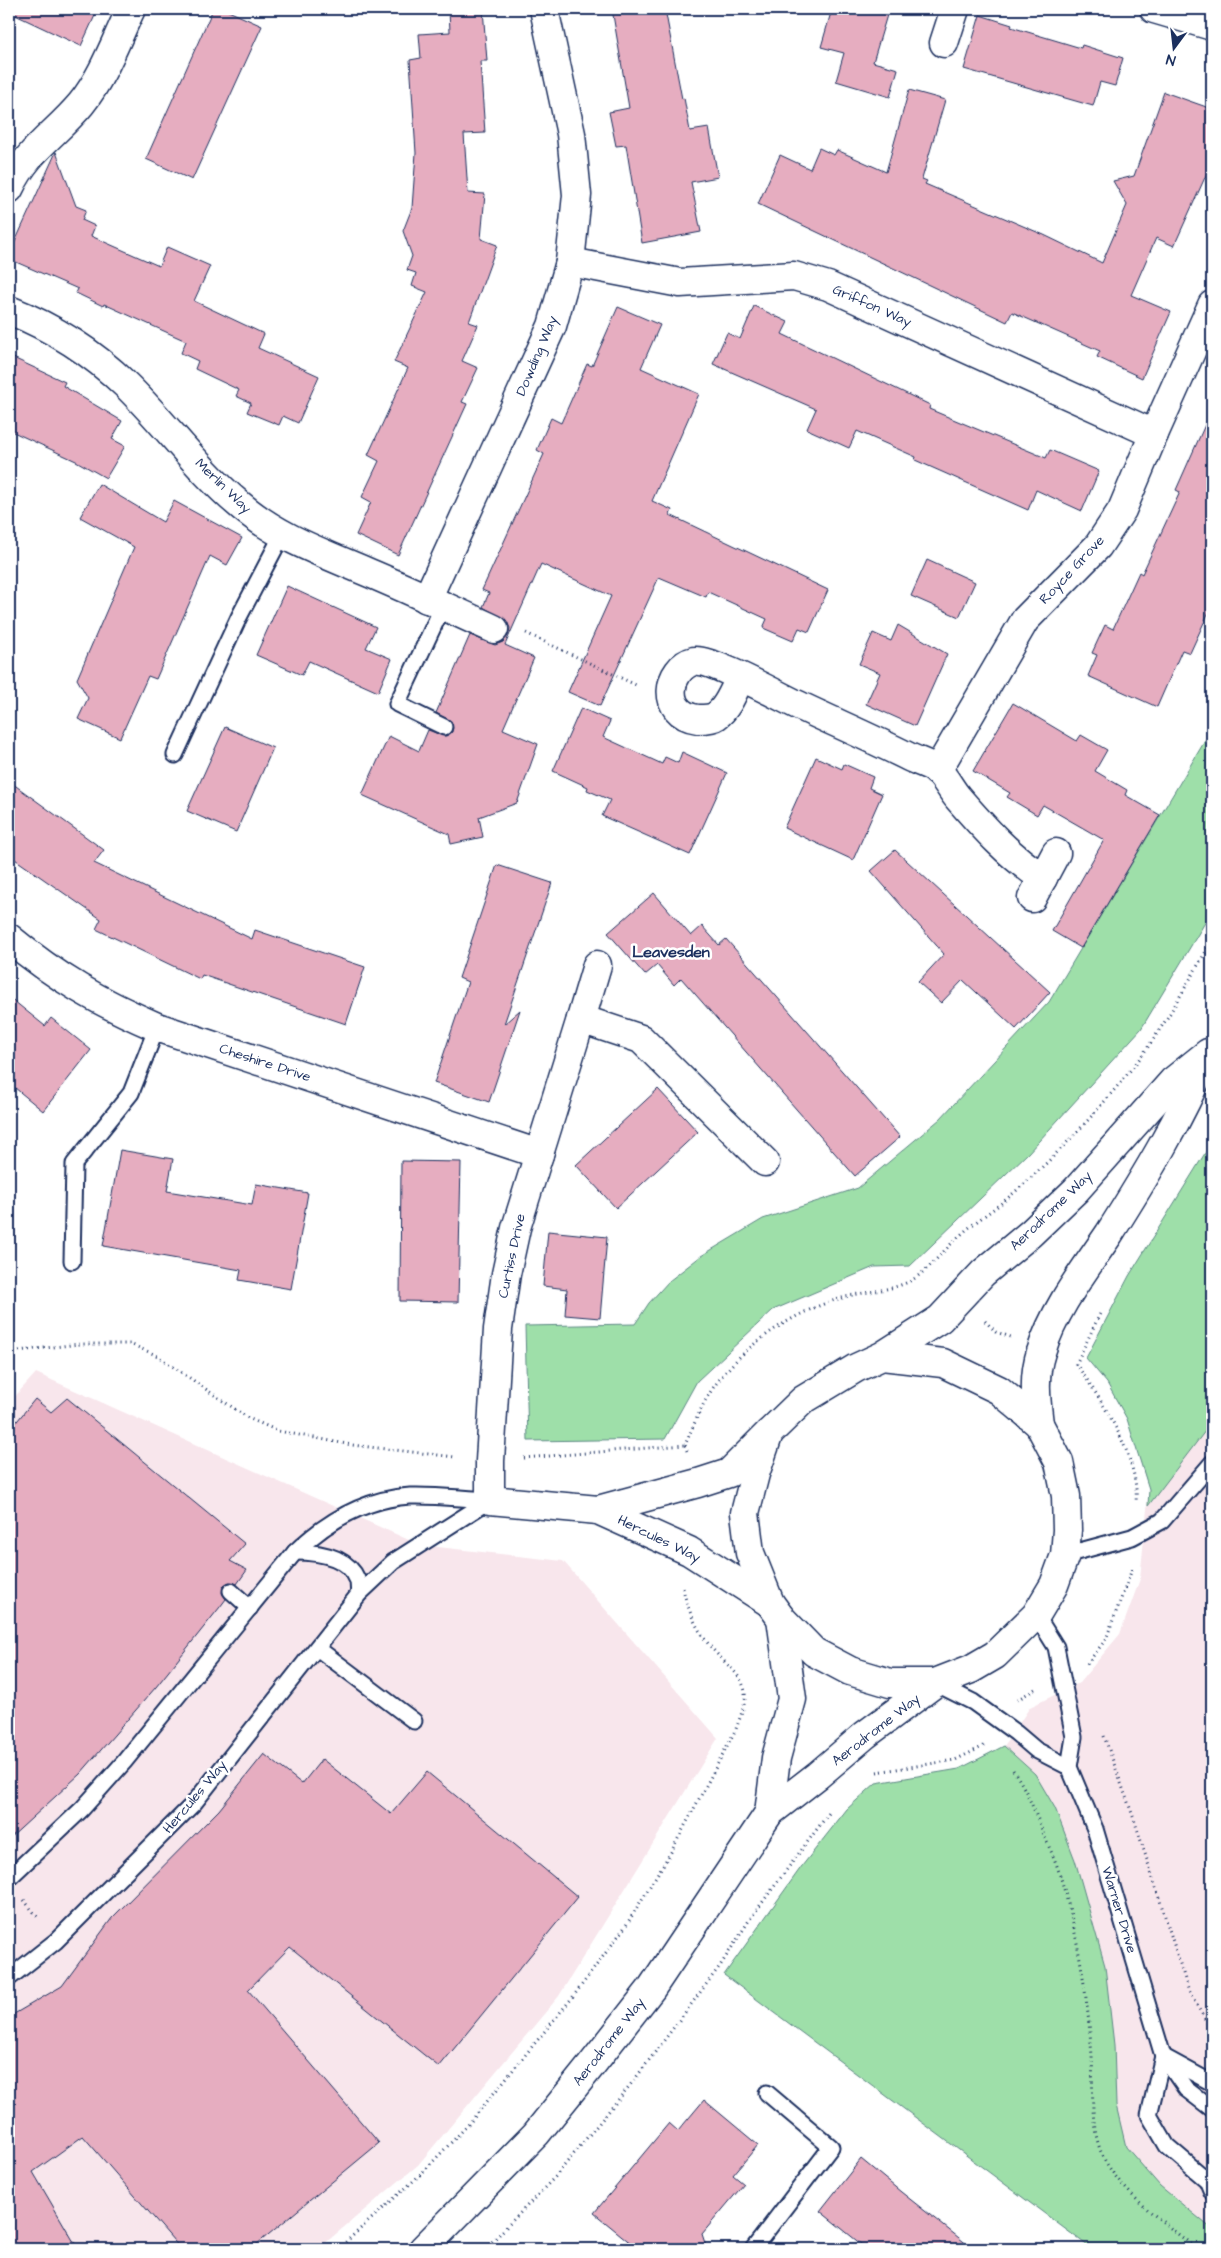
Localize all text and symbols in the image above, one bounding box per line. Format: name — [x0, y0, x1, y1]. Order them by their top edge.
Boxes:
north arrow — [1148, 22, 1198, 72]
text: N — [1164, 49, 1178, 70]
street label: Griffon Way — [829, 280, 915, 332]
street label: Dowding Way — [511, 313, 563, 399]
street label: Merlin Way — [190, 454, 256, 518]
street label: Royce Grove — [1035, 531, 1110, 609]
district label: Leavesden — [632, 941, 710, 963]
street label: Cheshire Drive — [217, 1039, 314, 1087]
street label: Aerodrome Way — [1006, 1166, 1097, 1255]
street label: Curtiss Drive — [493, 1211, 531, 1300]
street label: Hercules Way — [614, 1510, 704, 1568]
street label: Aerodrome Way — [828, 1689, 925, 1771]
street label: Hercules Way — [158, 1756, 232, 1838]
street label: Warner Drive — [1096, 1864, 1142, 1956]
street label: Aerodrome Way — [568, 1993, 650, 2090]

